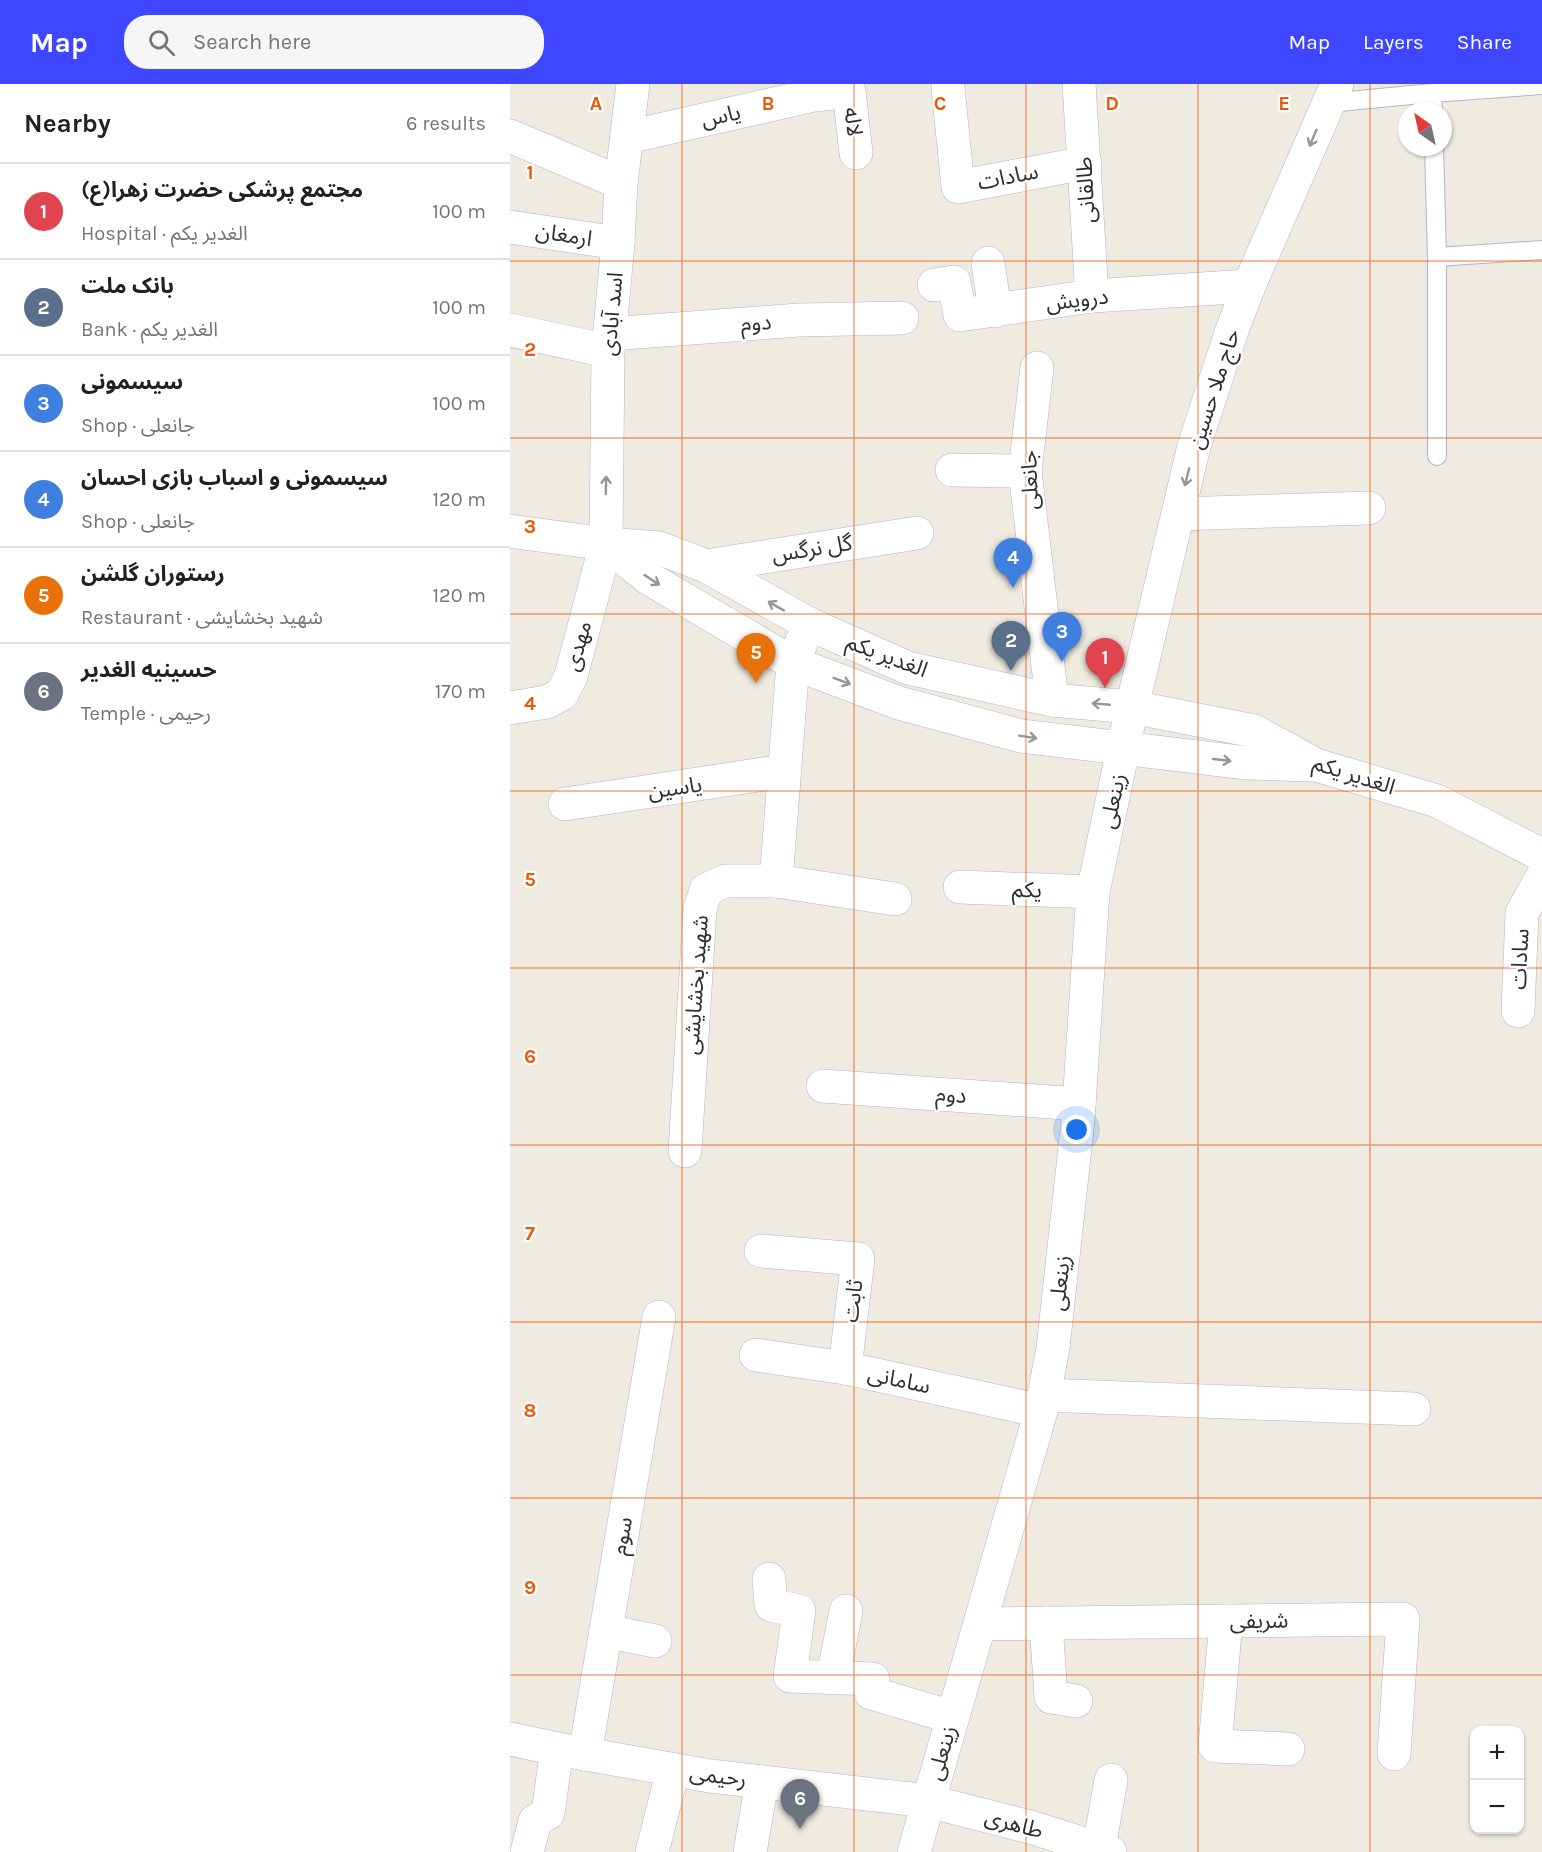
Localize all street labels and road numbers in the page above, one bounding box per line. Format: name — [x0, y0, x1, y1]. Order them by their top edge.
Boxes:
street label: یاس — [699, 99, 743, 133]
street label: لاله — [838, 106, 868, 138]
street label: طالقانی — [1071, 156, 1101, 224]
street label: سادات — [975, 158, 1041, 196]
street label: ارمغان — [534, 218, 594, 252]
street label: اسد آبادی — [595, 271, 629, 357]
street label: درویش — [1044, 283, 1110, 317]
street label: دوم — [740, 309, 773, 340]
street label: حاج ملا حسین — [1182, 326, 1248, 453]
street label: جانعلی — [1016, 450, 1044, 510]
street label: گل نرگس — [770, 530, 855, 568]
street label: مهدی — [558, 618, 598, 674]
street label: الغدیر یکم — [842, 629, 931, 686]
street label: الغدیر یکم — [1309, 750, 1398, 803]
street label: یاسین — [646, 771, 704, 805]
street label: زینعلی — [1094, 771, 1132, 831]
street label: یکم — [1011, 876, 1043, 907]
street label: شهید بخشایشی — [678, 914, 714, 1056]
street label: سادات — [1505, 928, 1535, 990]
street label: دوم — [934, 1081, 967, 1112]
street label: زینعلی — [1044, 1254, 1076, 1312]
street label: ثابت — [837, 1278, 869, 1324]
street label: سامانی — [865, 1361, 933, 1399]
street label: سوم — [606, 1515, 641, 1558]
street label: شریفی — [1229, 1607, 1289, 1635]
street label: زینعلی — [922, 1723, 962, 1783]
street label: رحیمی — [688, 1759, 748, 1793]
street label: طاهری — [982, 1804, 1046, 1844]

